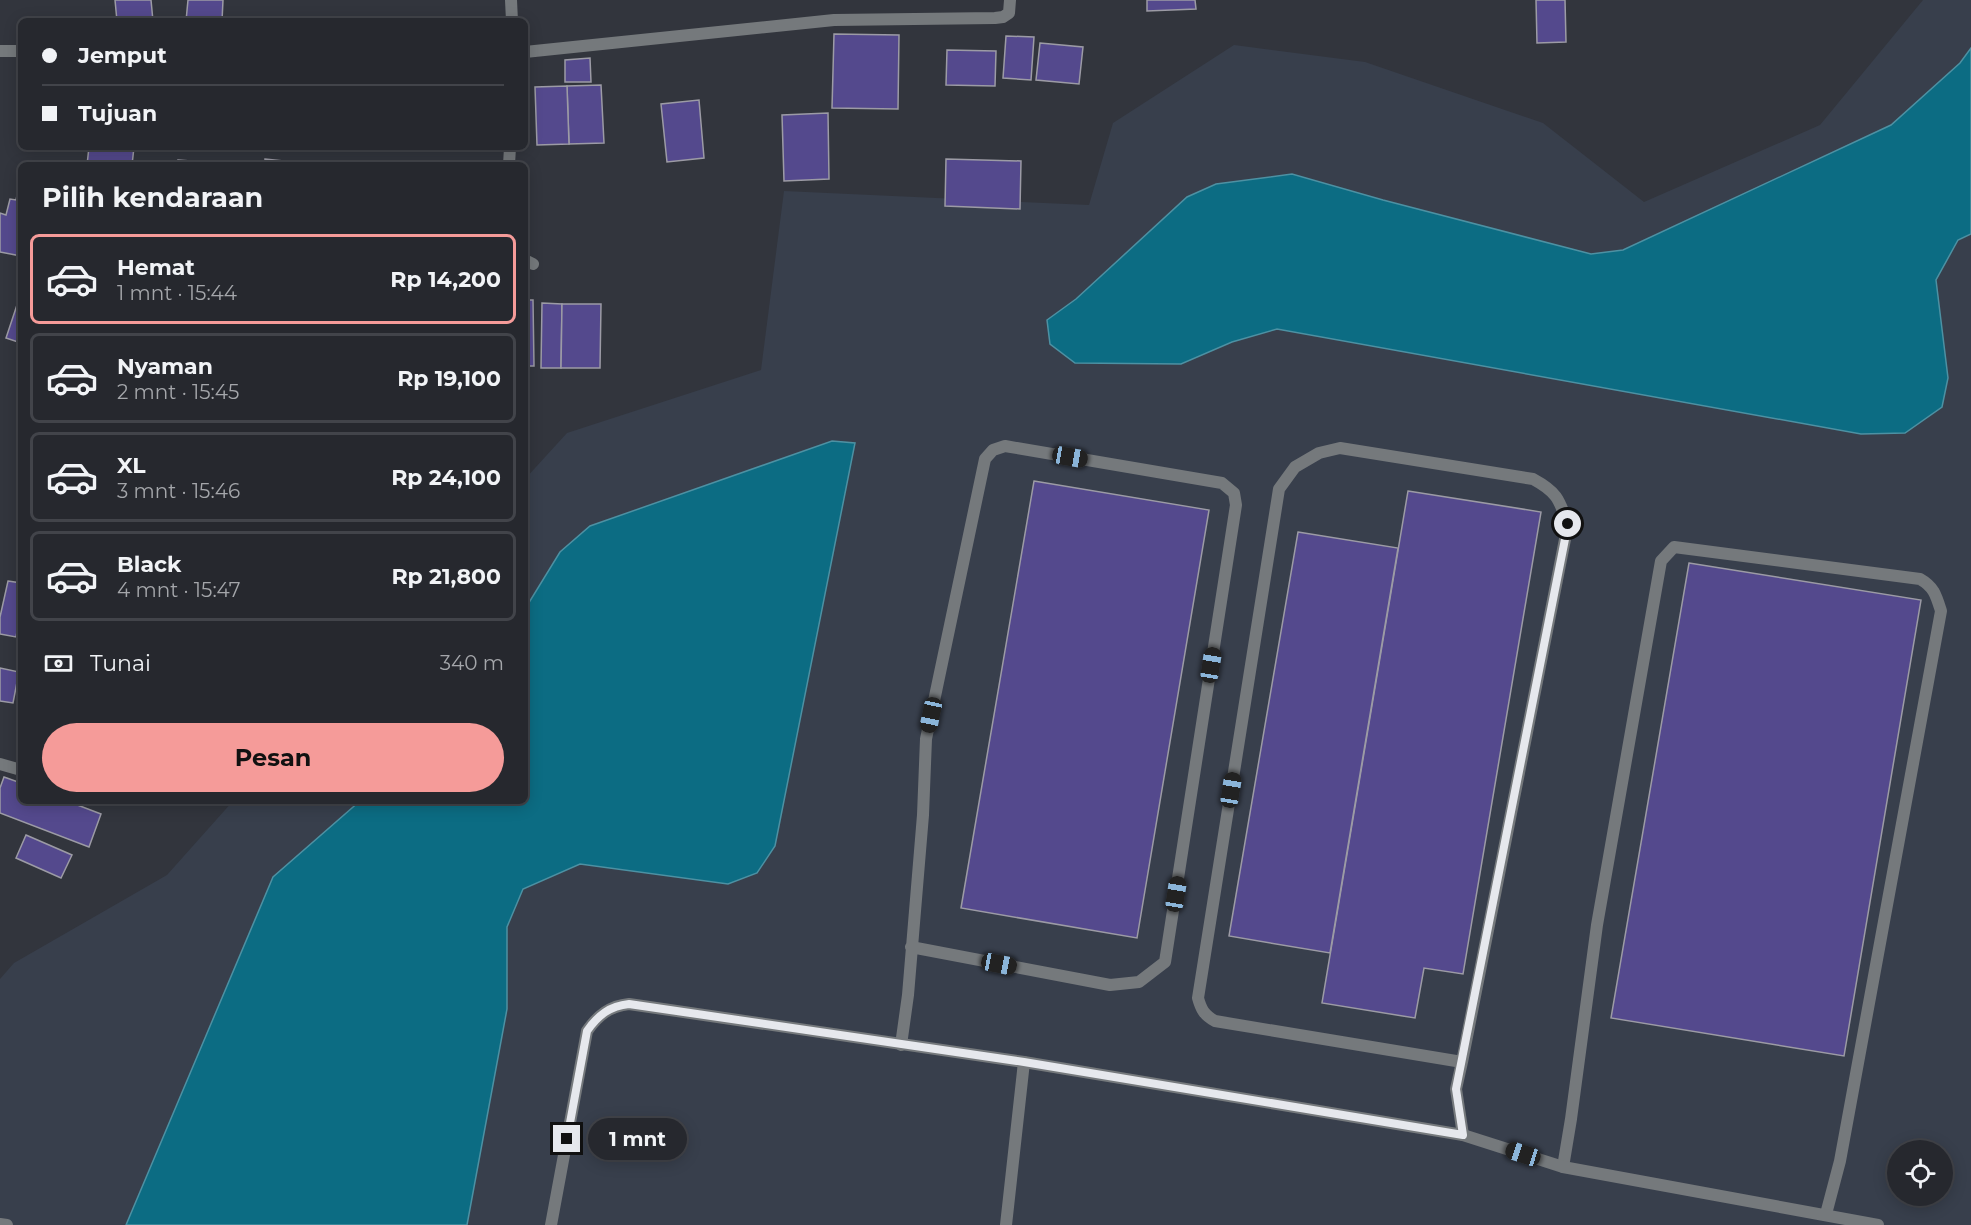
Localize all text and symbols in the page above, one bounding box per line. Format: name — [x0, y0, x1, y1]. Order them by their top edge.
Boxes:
text: Jemput — [78, 42, 167, 69]
text: Tujuan — [78, 100, 157, 127]
text: Pilih kendaraan — [42, 181, 263, 214]
icon: car — [45, 252, 99, 306]
text: Hemat — [117, 254, 195, 281]
text: Rp 14,200 — [390, 266, 501, 293]
text: 1 mnt · 15:44 — [117, 281, 237, 305]
icon: car — [45, 351, 99, 405]
text: Nyaman — [117, 353, 213, 380]
text: Rp 19,100 — [397, 365, 501, 392]
text: 2 mnt · 15:45 — [117, 380, 239, 404]
car — [1051, 445, 1089, 469]
icon: car — [45, 450, 99, 504]
text: XL — [117, 452, 146, 479]
text: Rp 24,100 — [391, 464, 501, 491]
text: 3 mnt · 15:46 — [117, 479, 240, 503]
route start — [1554, 510, 1581, 537]
icon: car — [45, 549, 99, 603]
text: Black — [117, 551, 181, 578]
text: Rp 21,800 — [391, 563, 501, 590]
text: 4 mnt · 15:47 — [117, 578, 241, 602]
car — [1199, 646, 1223, 684]
icon: cash — [42, 647, 75, 680]
text: Tunai — [90, 650, 151, 677]
text: 340 m — [440, 651, 504, 675]
car — [918, 696, 944, 734]
button: Pesan — [42, 723, 504, 792]
car — [1219, 771, 1243, 809]
car — [1164, 875, 1188, 913]
car — [980, 952, 1018, 976]
callout: 1 mnt — [588, 1118, 687, 1160]
route end — [553, 1125, 580, 1152]
text: 1 mnt — [609, 1127, 666, 1151]
car — [1503, 1140, 1543, 1168]
map controls — [1887, 1140, 1953, 1206]
button: locate — [1887, 1140, 1953, 1206]

